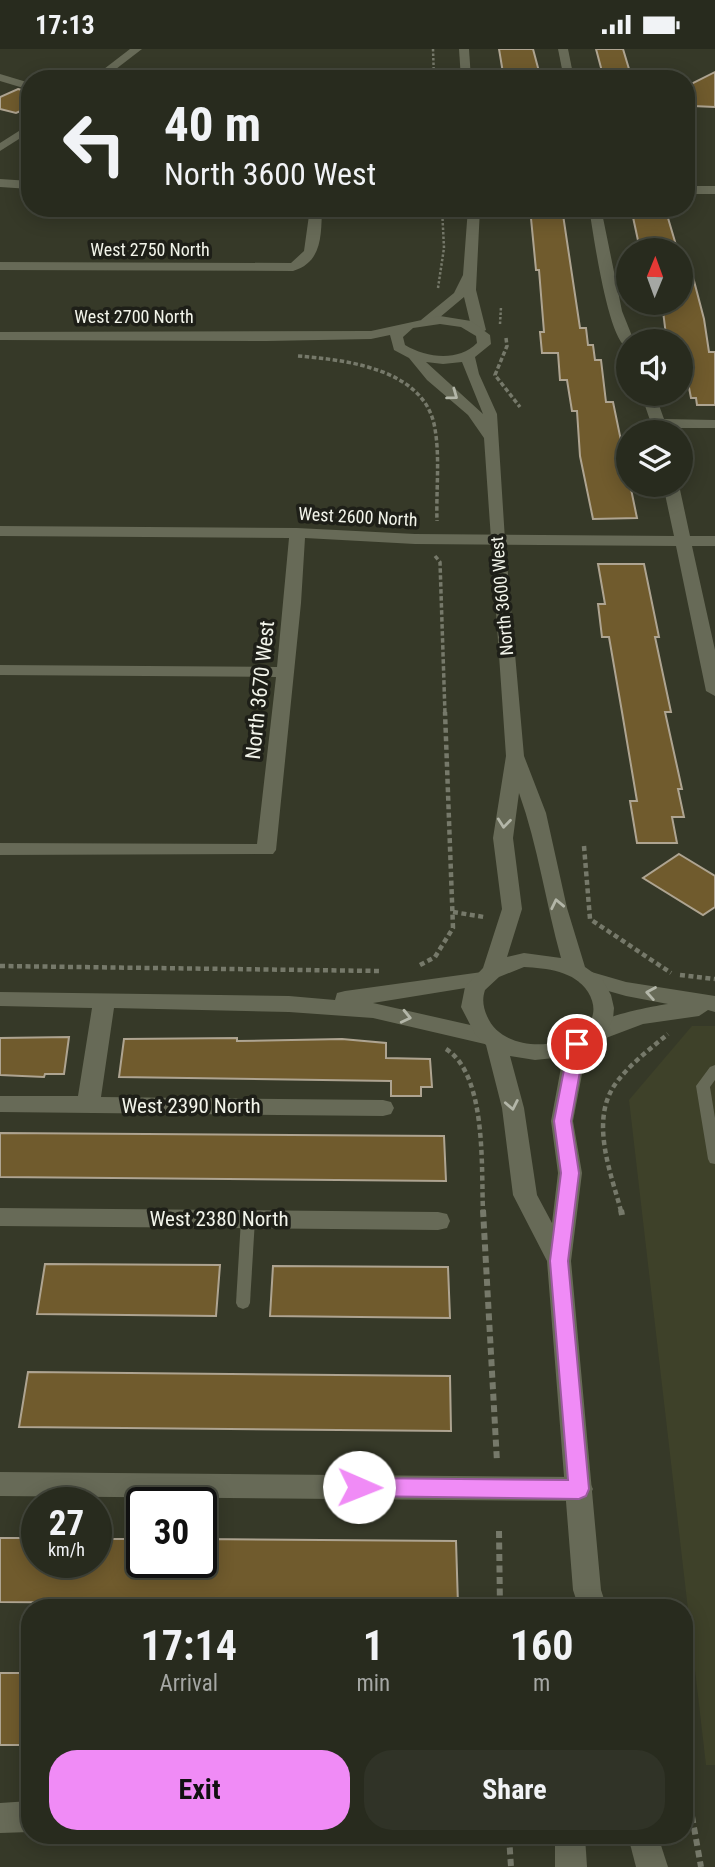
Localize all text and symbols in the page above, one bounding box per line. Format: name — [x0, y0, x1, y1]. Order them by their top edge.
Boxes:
text: 17:13 — [35, 10, 95, 40]
text: 40 m — [164, 96, 261, 153]
icon: left — [49, 98, 140, 189]
text: North 3600 West — [164, 155, 376, 193]
north arrow — [616, 238, 693, 315]
map controls — [616, 238, 693, 497]
street label: West 2750 North — [90, 239, 210, 260]
street label: West 2700 North — [74, 306, 194, 327]
button: sound — [616, 329, 693, 406]
one-way arrow — [445, 387, 458, 399]
button: layers — [616, 420, 693, 497]
street label: West 2600 North — [298, 503, 418, 530]
street label: North 3600 West — [486, 536, 517, 656]
street label: North 3670 West — [241, 620, 279, 760]
one-way arrow — [497, 817, 512, 829]
one-way arrow — [550, 898, 565, 910]
one-way arrow — [645, 986, 657, 1001]
one-way arrow — [399, 1009, 411, 1024]
pin — [547, 1014, 607, 1074]
icon: arrive — [558, 1025, 596, 1063]
street label: West 2390 North — [121, 1094, 261, 1118]
one-way arrow — [504, 1099, 519, 1111]
street label: West 2380 North — [149, 1207, 289, 1231]
position arrow — [322, 1450, 396, 1524]
speed limit sign: 30 — [126, 1487, 217, 1578]
text: 27 — [49, 1503, 84, 1544]
text: km/h — [48, 1539, 85, 1560]
text: 17:14 — [141, 1621, 237, 1670]
text: 1 — [363, 1621, 384, 1670]
text: 160 — [510, 1621, 573, 1670]
text: Arrival — [159, 1670, 218, 1697]
text: min — [356, 1670, 390, 1697]
text: m — [533, 1670, 550, 1697]
button: Exit — [49, 1750, 350, 1830]
button: Share — [364, 1750, 665, 1830]

